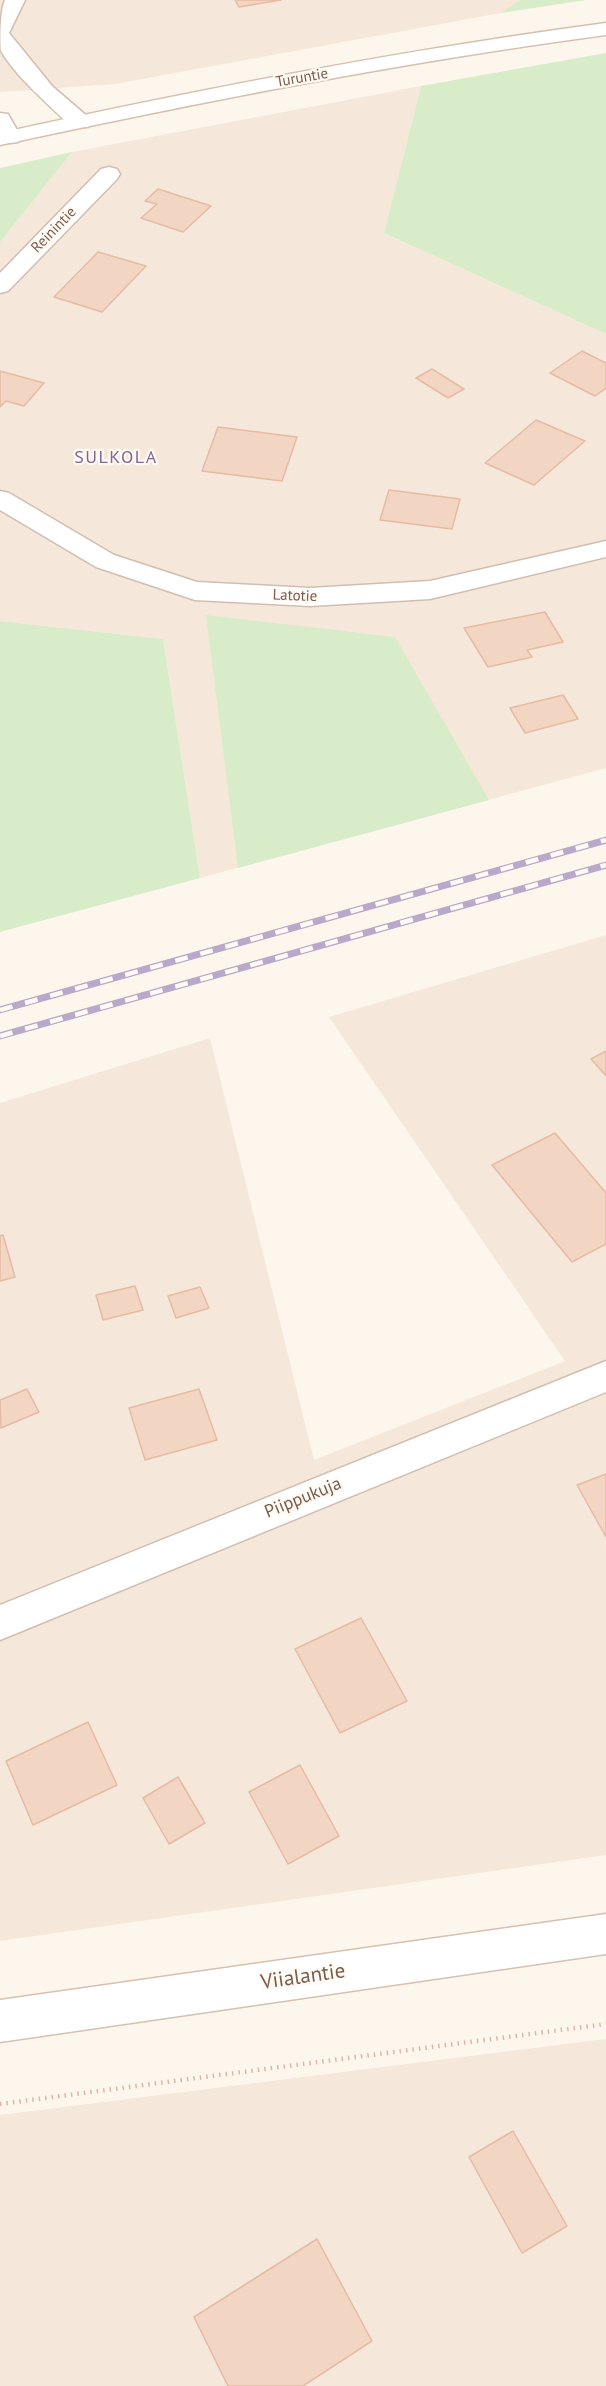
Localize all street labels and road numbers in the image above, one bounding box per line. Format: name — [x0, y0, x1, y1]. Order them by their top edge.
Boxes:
street label: Turuntie — [274, 65, 330, 91]
street label: Reinintie — [28, 203, 80, 257]
street label: Latotie — [272, 586, 318, 606]
street label: Piippukuja — [261, 1473, 345, 1523]
street label: Viialantie — [259, 1959, 347, 1995]

